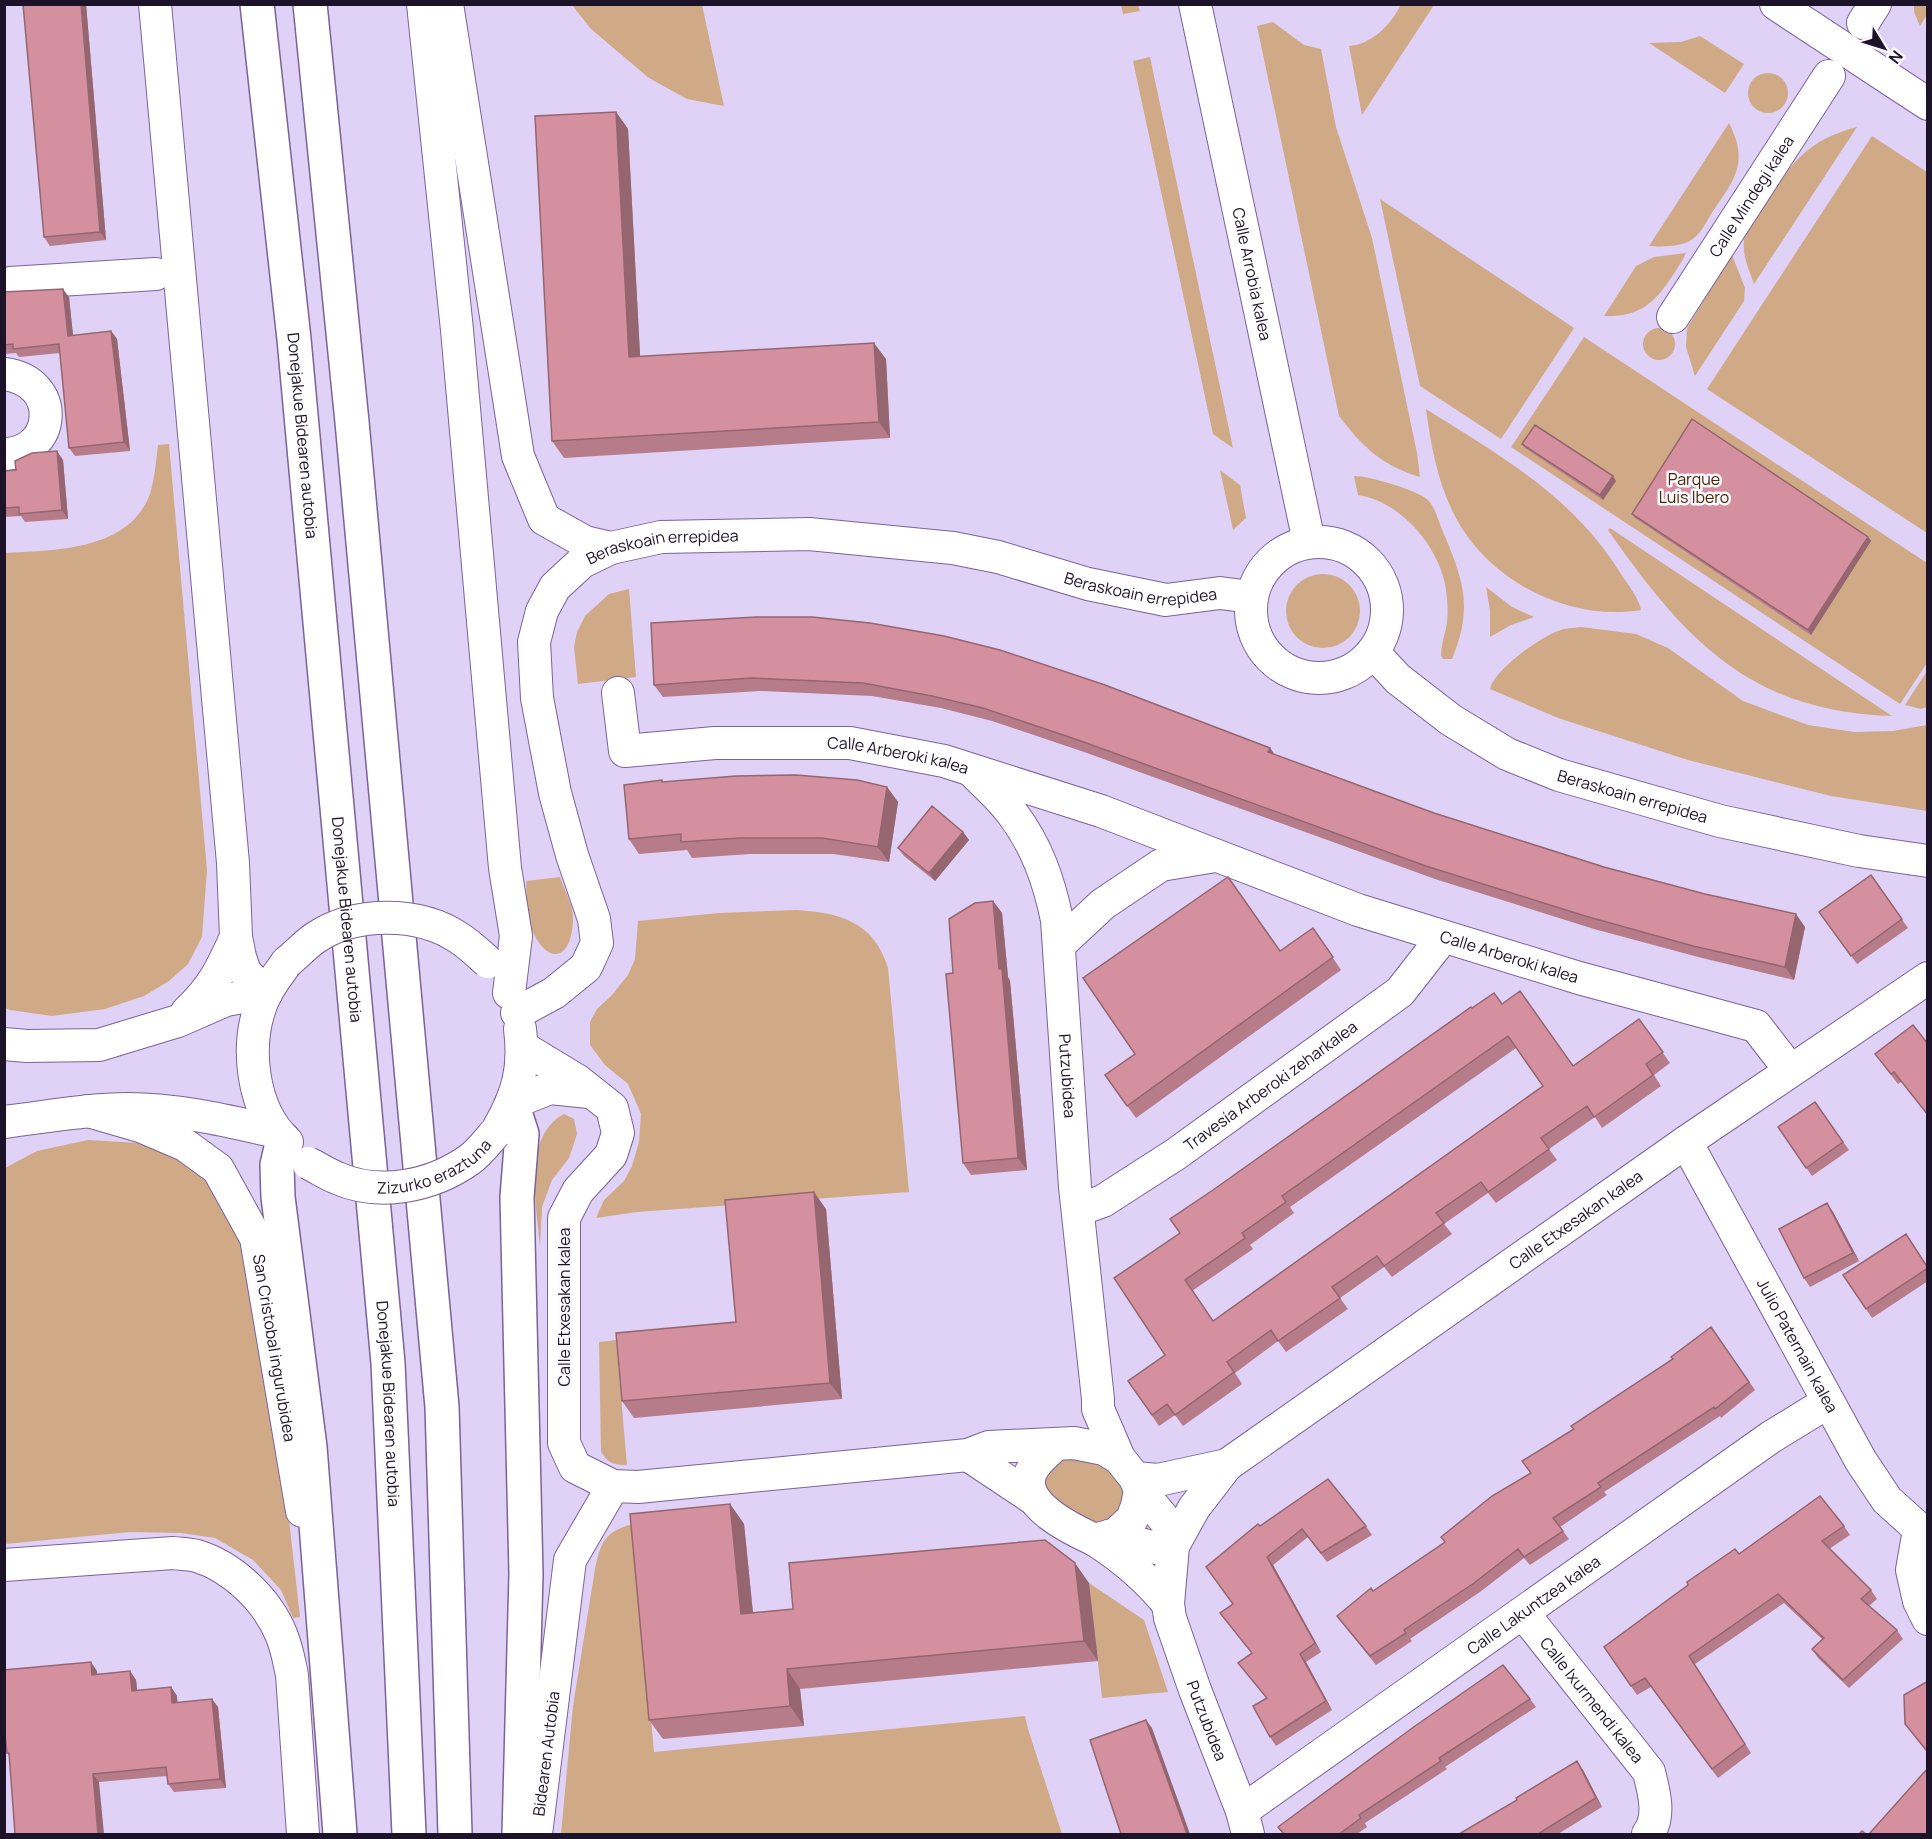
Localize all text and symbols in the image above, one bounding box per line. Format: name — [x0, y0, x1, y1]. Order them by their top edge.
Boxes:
north arrow — [1854, 18, 1914, 78]
text: N — [1884, 46, 1908, 69]
street label: Calle Mindegi kalea — [1704, 131, 1799, 261]
street label: Calle Arrobia kalea — [1227, 205, 1277, 343]
street label: Donejakue Bidearen autobia — [282, 331, 323, 539]
park label: Parque Luis Ibero — [1659, 468, 1729, 508]
street label: Beraskoain errepidea — [582, 524, 739, 569]
street label: Beraskoain errepidea — [1062, 566, 1218, 611]
street label: Calle Arberoki kalea — [827, 732, 972, 779]
street label: Beraskoain errepidea — [1555, 764, 1710, 828]
street label: Donejakue Bidearen autobia — [327, 816, 368, 1023]
street label: Calle Arberoki kalea — [1437, 925, 1581, 988]
street label: Travesía Arberoki zeharkalea — [1179, 1016, 1362, 1156]
street label: Putzubidea — [1054, 1033, 1081, 1119]
street label: Zizurko eraztuna — [377, 1134, 496, 1199]
street label: Calle Etxesakan kalea — [1504, 1165, 1647, 1274]
street label: Calle Etxesakan kalea — [553, 1228, 575, 1386]
street label: San Cristobal ingurubidea — [248, 1252, 301, 1443]
street label: Julio Paternain kalea — [1752, 1274, 1843, 1416]
street label: Donejakue Bidearen autobia — [371, 1300, 405, 1507]
street label: Calle Lakuntzea kalea — [1462, 1550, 1605, 1660]
street label: Calle Ixurmendi kalea — [1535, 1632, 1649, 1768]
street label: Putzubidea — [1182, 1678, 1232, 1764]
street label: Bidearen Autobia — [527, 1690, 565, 1817]

